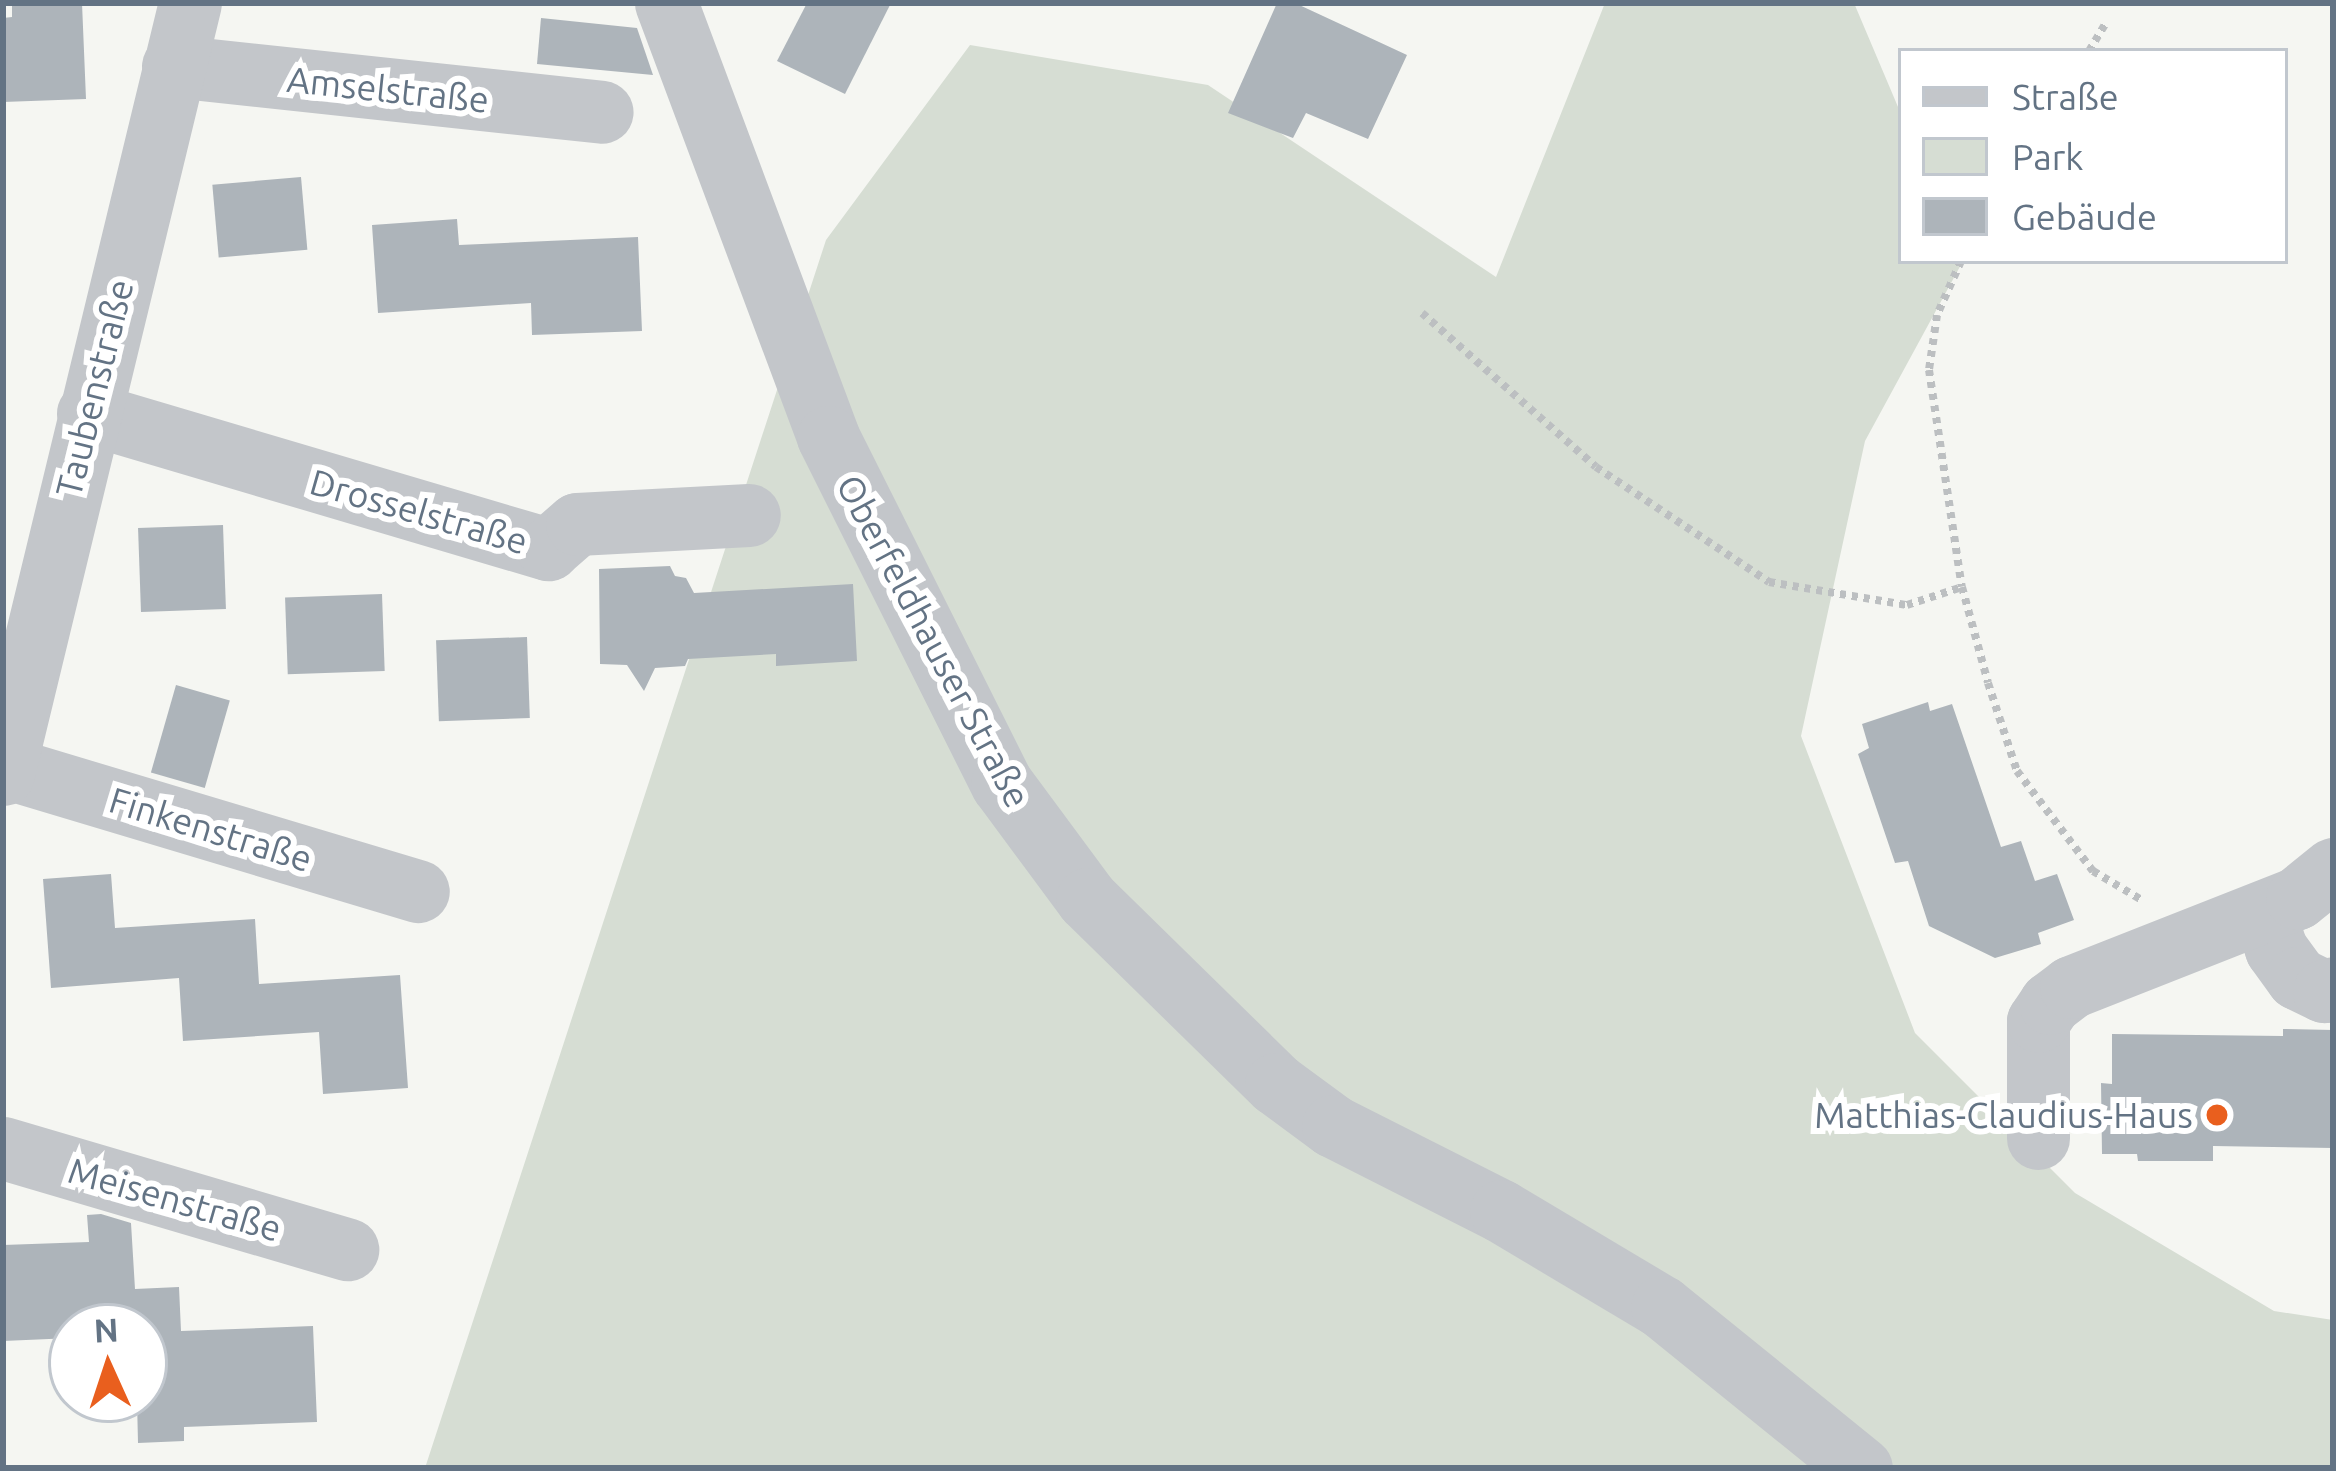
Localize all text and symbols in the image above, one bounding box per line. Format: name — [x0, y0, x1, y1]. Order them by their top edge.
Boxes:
legend — [1898, 48, 2288, 264]
street label: Amselstraße — [285, 57, 491, 121]
text: Straße — [2012, 76, 2119, 117]
text: Park — [2012, 136, 2084, 177]
text: Gebäude — [2012, 196, 2157, 237]
street label: Taubenstraße — [46, 275, 142, 501]
street label: Drosselstraße — [305, 459, 533, 563]
street label: Oberfeldhauser Straße — [828, 467, 1040, 815]
street label: Finkenstraße — [104, 778, 318, 880]
place label: Matthias-Claudius-Haus — [1814, 1093, 2193, 1137]
marker: Matthias-Claudius-Haus — [2204, 1102, 2230, 1128]
street label: Meisenstraße — [64, 1148, 286, 1250]
north arrow — [48, 1303, 168, 1423]
text: N — [93, 1310, 120, 1349]

